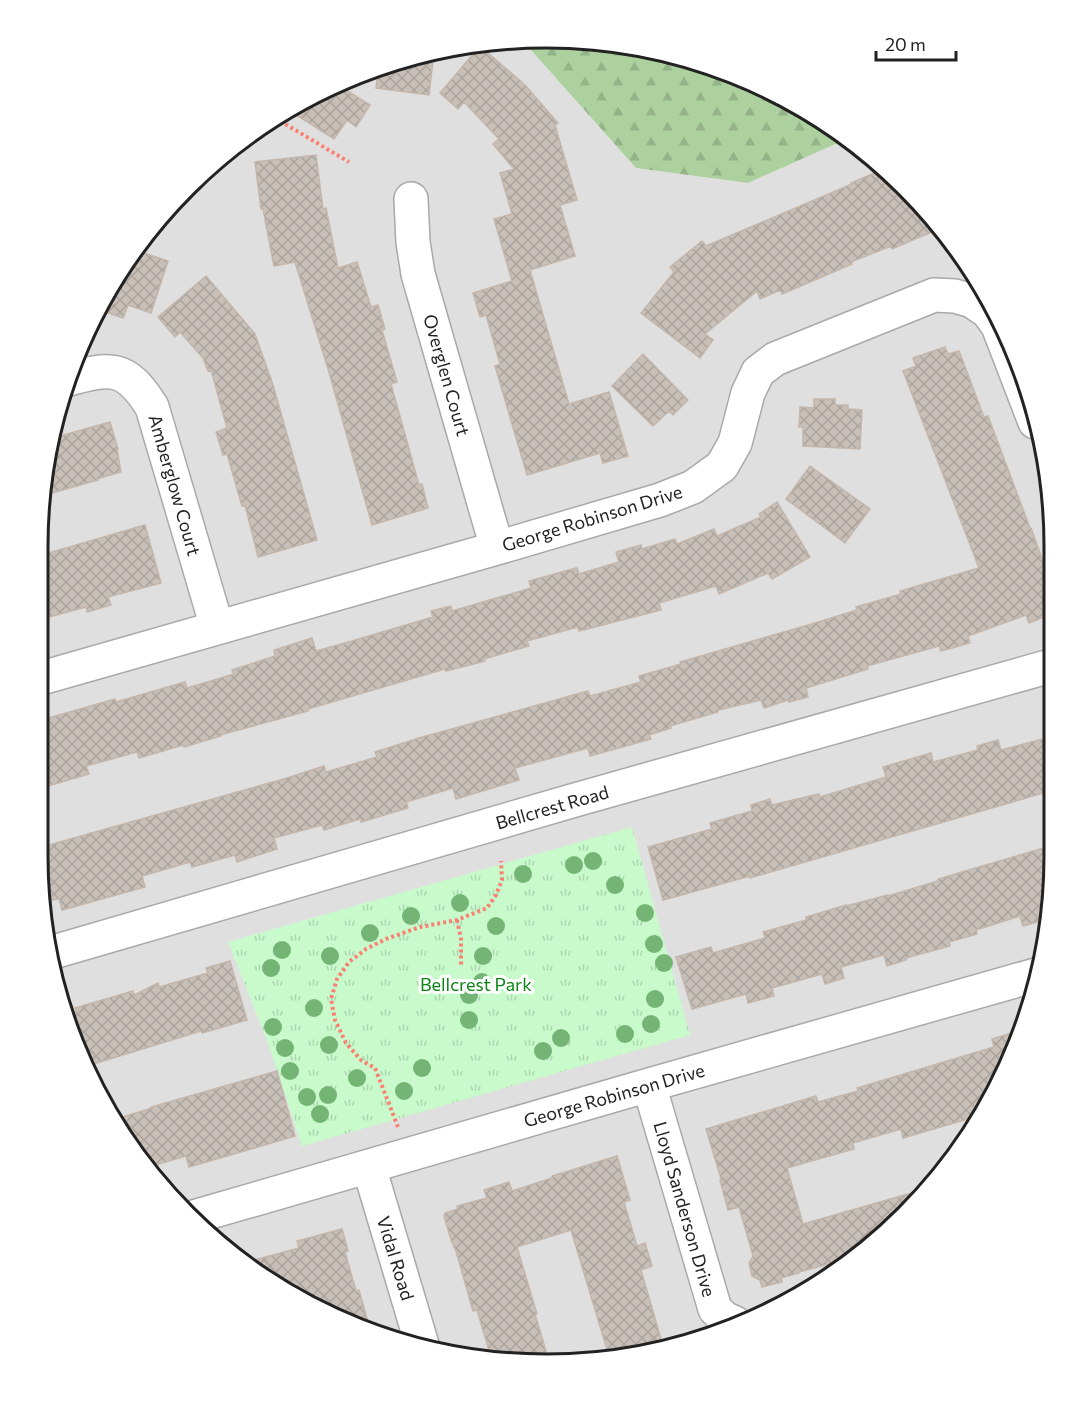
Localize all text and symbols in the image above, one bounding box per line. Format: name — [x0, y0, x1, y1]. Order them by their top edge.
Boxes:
scale bar — [876, 24, 956, 62]
text: 20 m — [885, 33, 926, 55]
street label: Overglen Court — [419, 312, 475, 438]
street label: Amberglow Court — [144, 412, 206, 558]
street label: George Robinson Drive — [499, 480, 685, 556]
street label: Bellcrest Road — [493, 780, 611, 834]
park label: Bellcrest Park — [420, 973, 532, 995]
street label: George Robinson Drive — [521, 1059, 707, 1131]
street label: Lloyd Sanderson Drive — [649, 1119, 721, 1299]
street label: Vidal Road — [373, 1213, 419, 1303]

